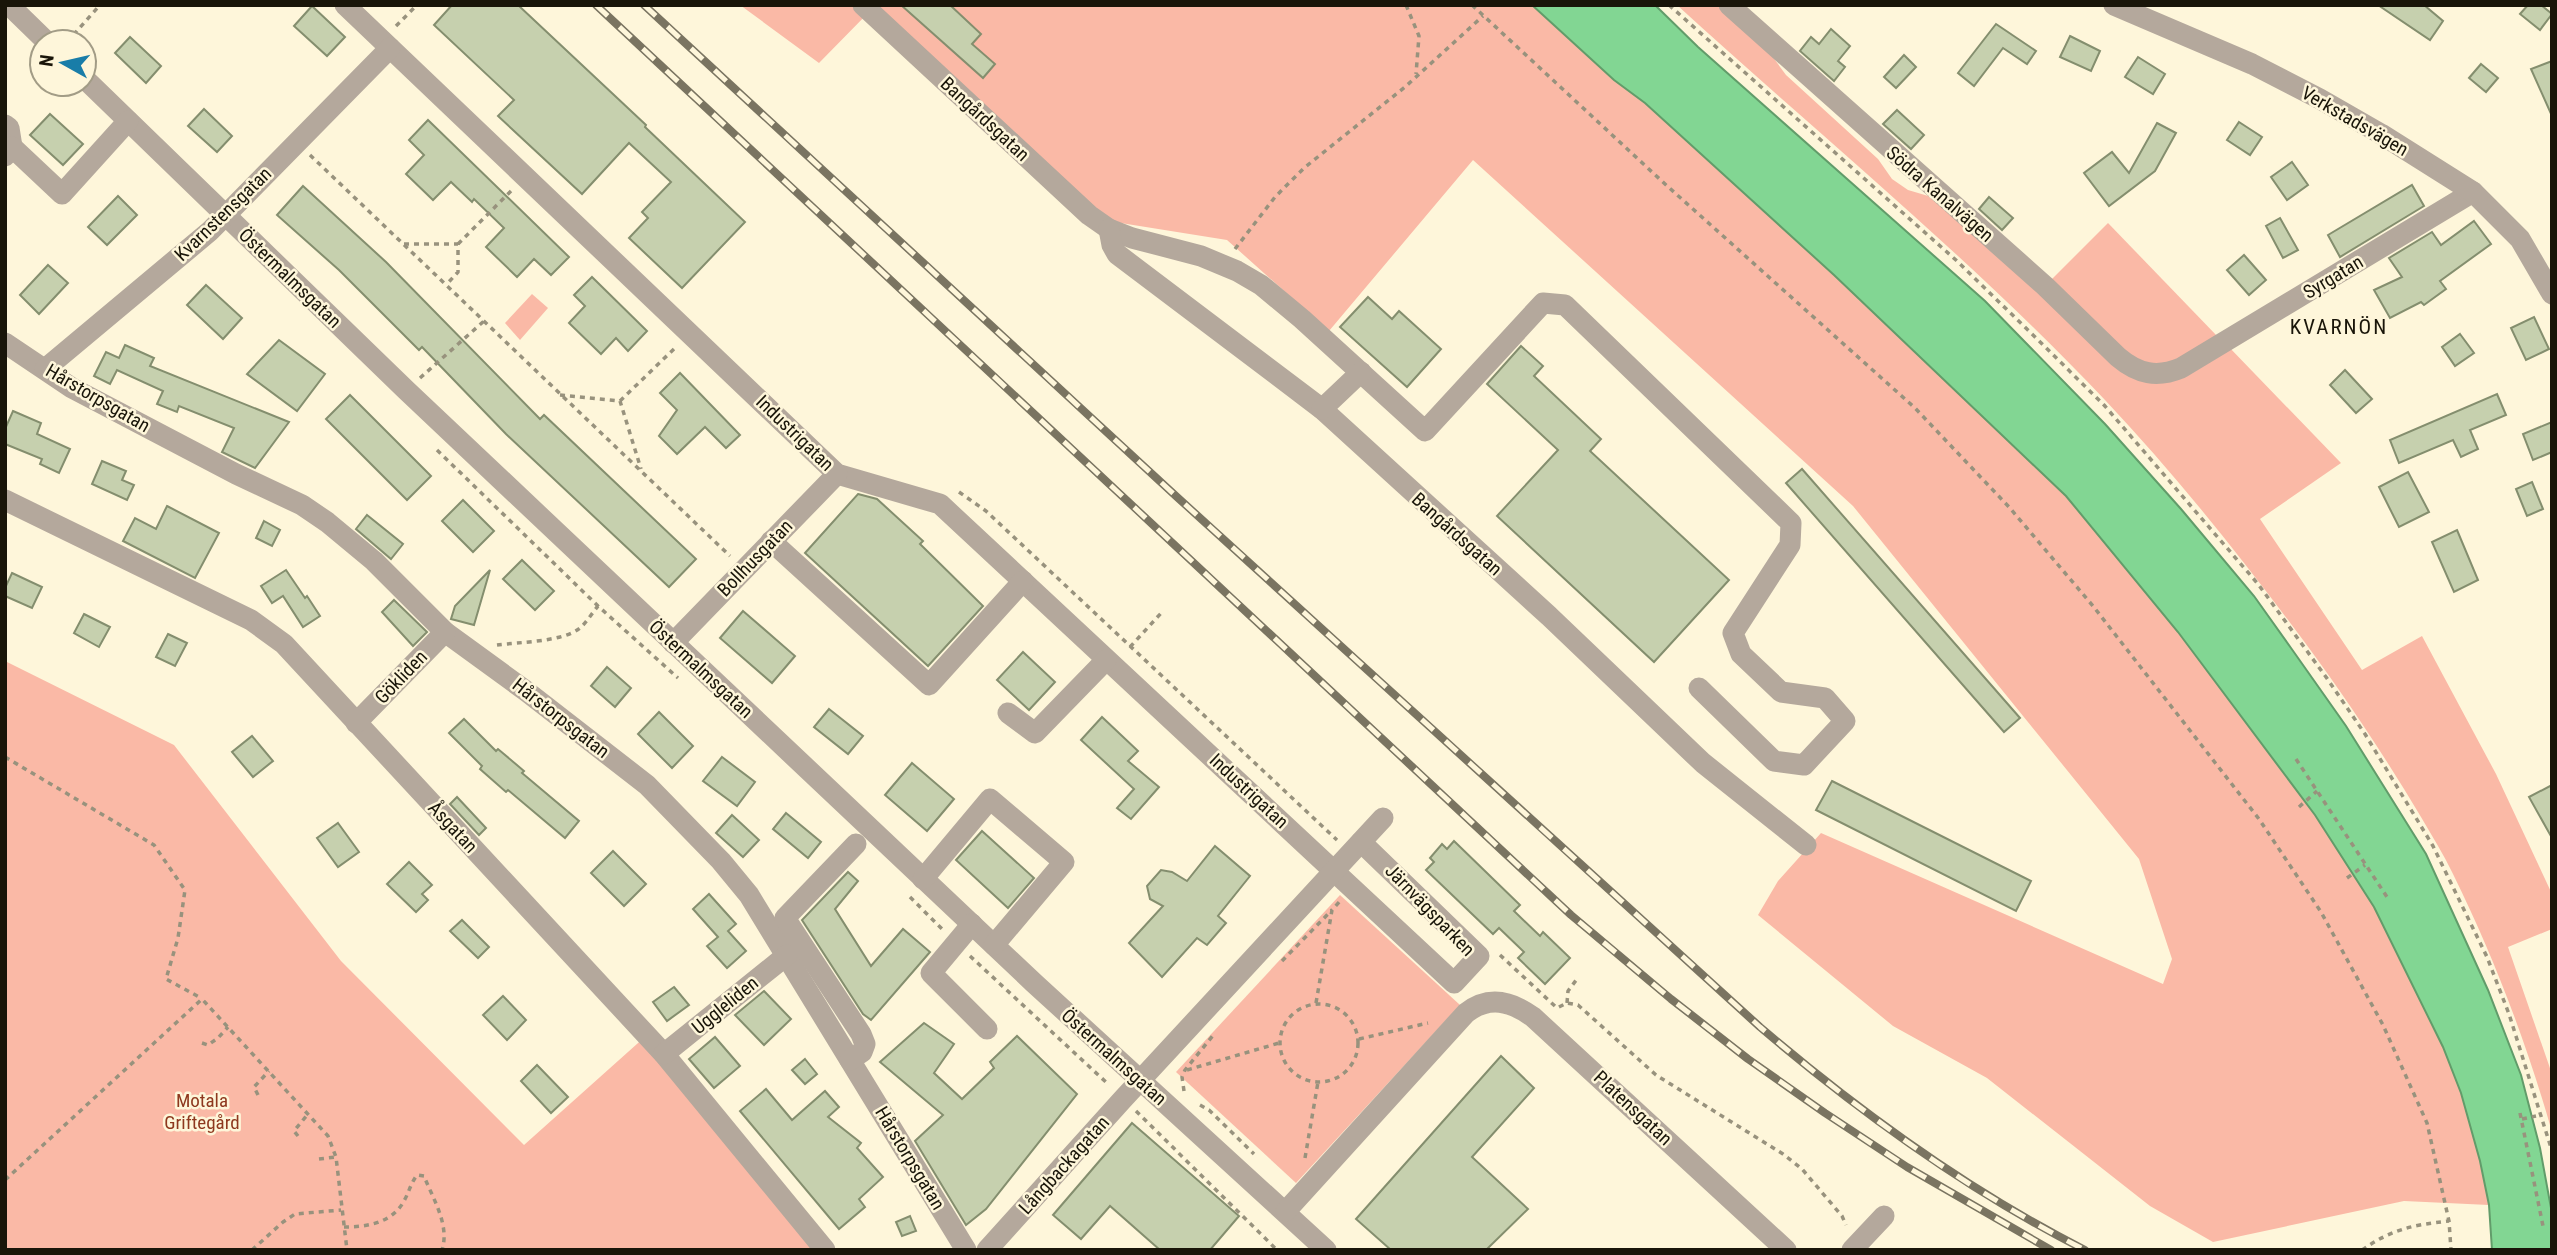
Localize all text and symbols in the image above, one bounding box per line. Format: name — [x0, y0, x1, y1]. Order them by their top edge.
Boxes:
north arrow — [28, 28, 98, 98]
text: N — [34, 53, 59, 68]
street label: Bangårdsgatan — [936, 72, 1034, 166]
street label: Verkstadsvägen — [2297, 81, 2413, 161]
street label: Södra Kanalvägen — [1882, 141, 1998, 247]
street label: Kvarnstensgatan — [170, 162, 276, 266]
street label: Östermalmsgatan — [234, 223, 346, 333]
street label: Syrgatan — [2299, 250, 2367, 304]
district label: KVARNÖN — [2290, 315, 2388, 339]
street label: Hårstorpsgatan — [42, 359, 154, 437]
street label: Industrigatan — [751, 390, 839, 476]
street label: Bangårdsgatan — [1407, 488, 1507, 580]
street label: Bollhusgatan — [713, 515, 797, 601]
street label: Östermalmsgatan — [644, 615, 758, 723]
street label: Gökliden — [370, 645, 432, 709]
street label: Hårstorpsgatan — [508, 673, 614, 763]
street label: Industrigatan — [1205, 749, 1293, 833]
street label: Åsgatan — [423, 796, 483, 858]
street label: Järnvägsparken — [1380, 859, 1480, 961]
street label: Uggleliden — [687, 971, 763, 1039]
street label: Östermalmsgatan — [1057, 1004, 1171, 1110]
street label: Platensgatan — [1589, 1066, 1677, 1150]
park label: Motala Griftegård — [164, 1089, 240, 1134]
street label: Hårstorpsgatan — [870, 1102, 950, 1214]
street label: Långbackagatan — [1014, 1111, 1114, 1219]

